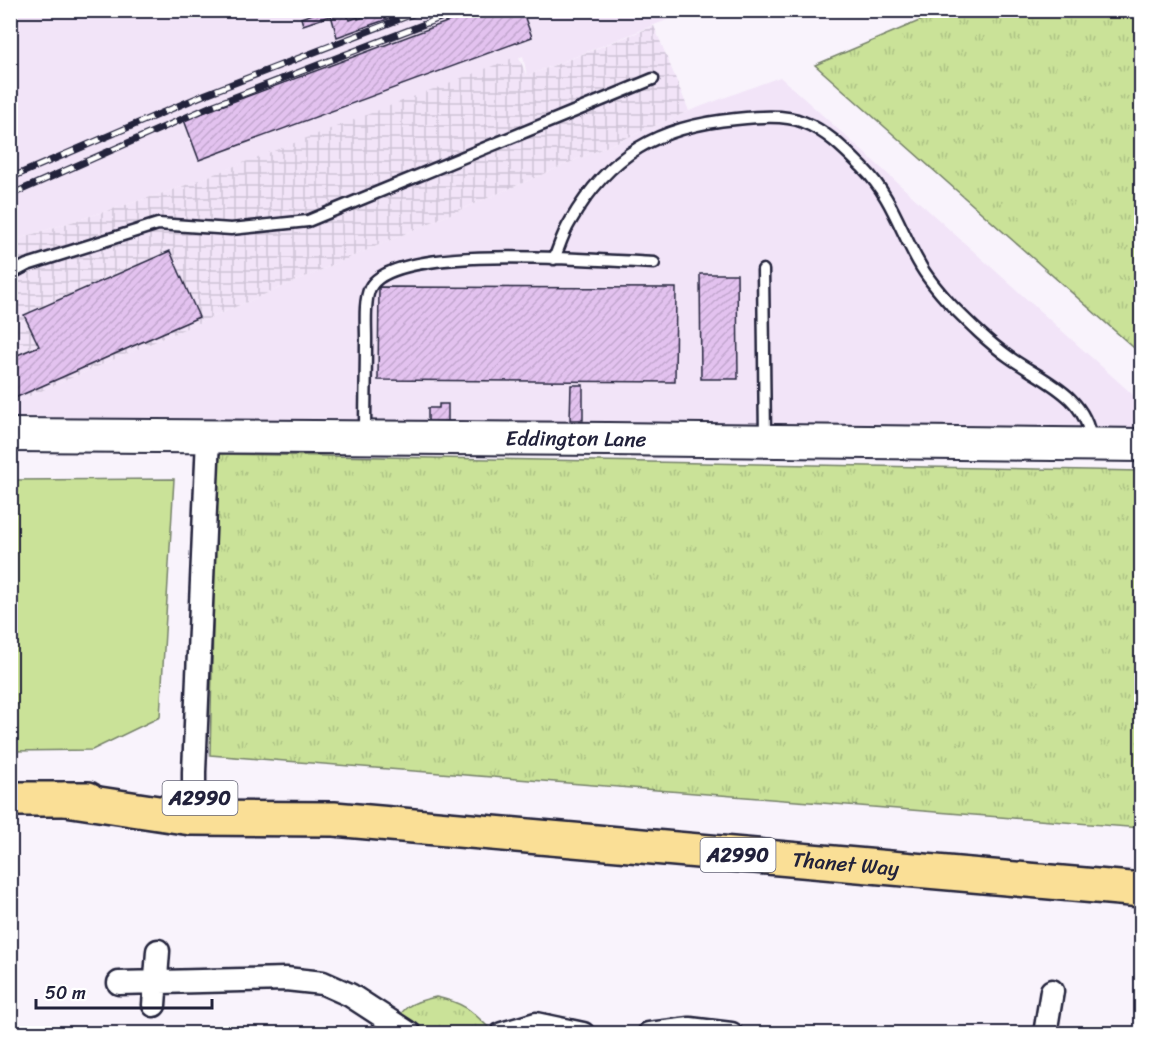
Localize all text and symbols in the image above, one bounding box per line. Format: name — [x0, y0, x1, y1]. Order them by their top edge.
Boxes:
street label: Eddington Lane — [505, 419, 647, 458]
road number: A2990 — [162, 781, 238, 815]
road number: A2990 — [700, 838, 776, 872]
street label: Thanet Way — [791, 840, 901, 888]
scale bar — [36, 972, 212, 1010]
text: 50 m — [45, 977, 86, 1009]

